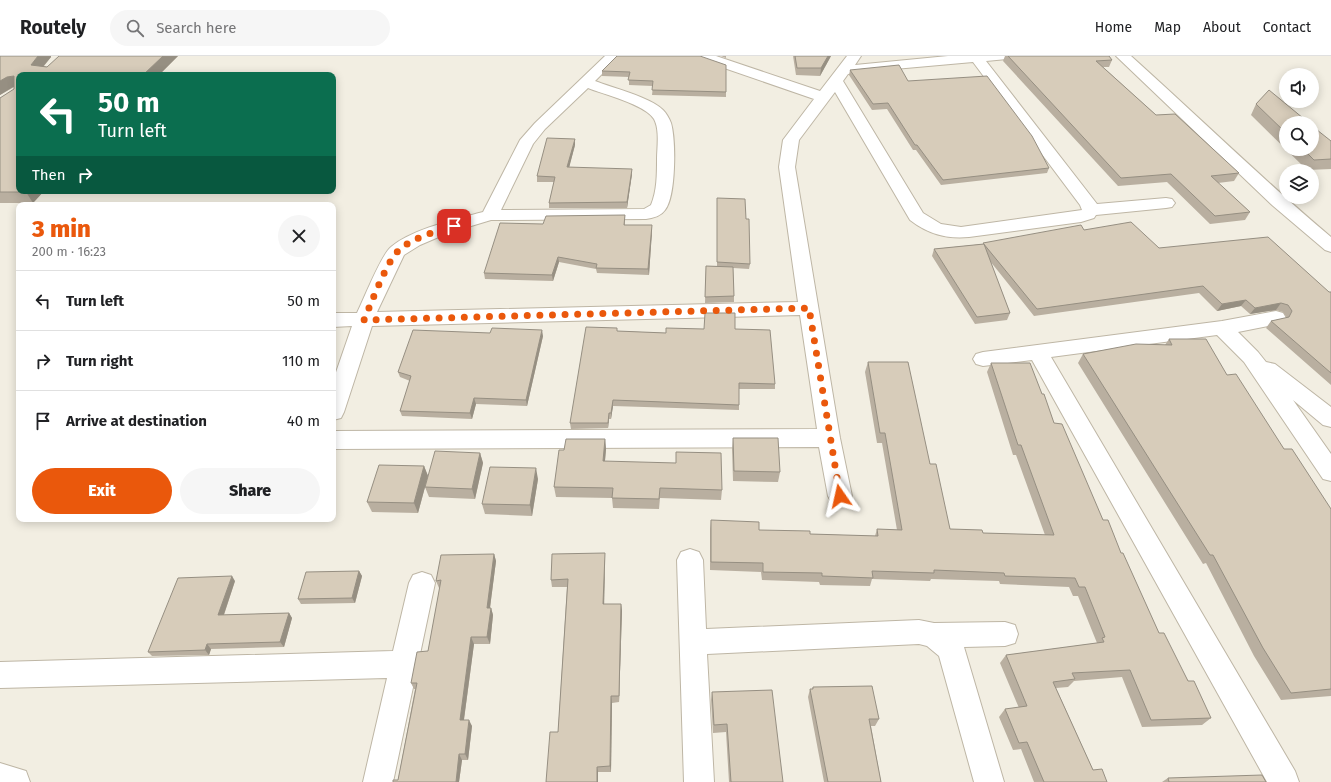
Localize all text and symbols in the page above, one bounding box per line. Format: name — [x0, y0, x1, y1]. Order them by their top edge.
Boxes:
search box — [110, 10, 390, 46]
text: Routely — [20, 16, 86, 39]
icon: search — [124, 17, 146, 39]
text: Search here — [156, 19, 236, 37]
text: Home — [1095, 19, 1132, 36]
text: Map — [1154, 19, 1181, 36]
text: About — [1203, 19, 1241, 36]
text: Contact — [1263, 19, 1311, 36]
map controls — [1279, 68, 1319, 204]
button: sound — [1279, 68, 1319, 108]
text: 50 m — [98, 86, 160, 119]
icon: left — [32, 88, 84, 140]
button: search — [1279, 116, 1319, 156]
text: Turn left — [98, 120, 167, 142]
icon: right — [74, 164, 96, 186]
button: layers — [1279, 164, 1319, 204]
text: Then — [32, 166, 66, 184]
pin — [437, 209, 471, 243]
text: 3 min — [32, 215, 91, 243]
button: close — [278, 215, 320, 257]
icon: arrive — [443, 215, 465, 237]
text: 200 m · 16:23 — [32, 244, 106, 259]
icon: left — [32, 290, 54, 312]
text: Turn left — [66, 292, 124, 310]
text: 50 m — [287, 292, 320, 310]
icon: right — [32, 350, 54, 372]
text: Turn right — [66, 352, 133, 370]
text: 110 m — [282, 352, 320, 370]
icon: arrive — [32, 410, 54, 432]
text: Arrive at destination — [66, 412, 207, 430]
text: 40 m — [287, 412, 320, 430]
button: Exit — [32, 468, 172, 514]
button: Share — [180, 468, 320, 514]
position arrow — [819, 475, 861, 517]

